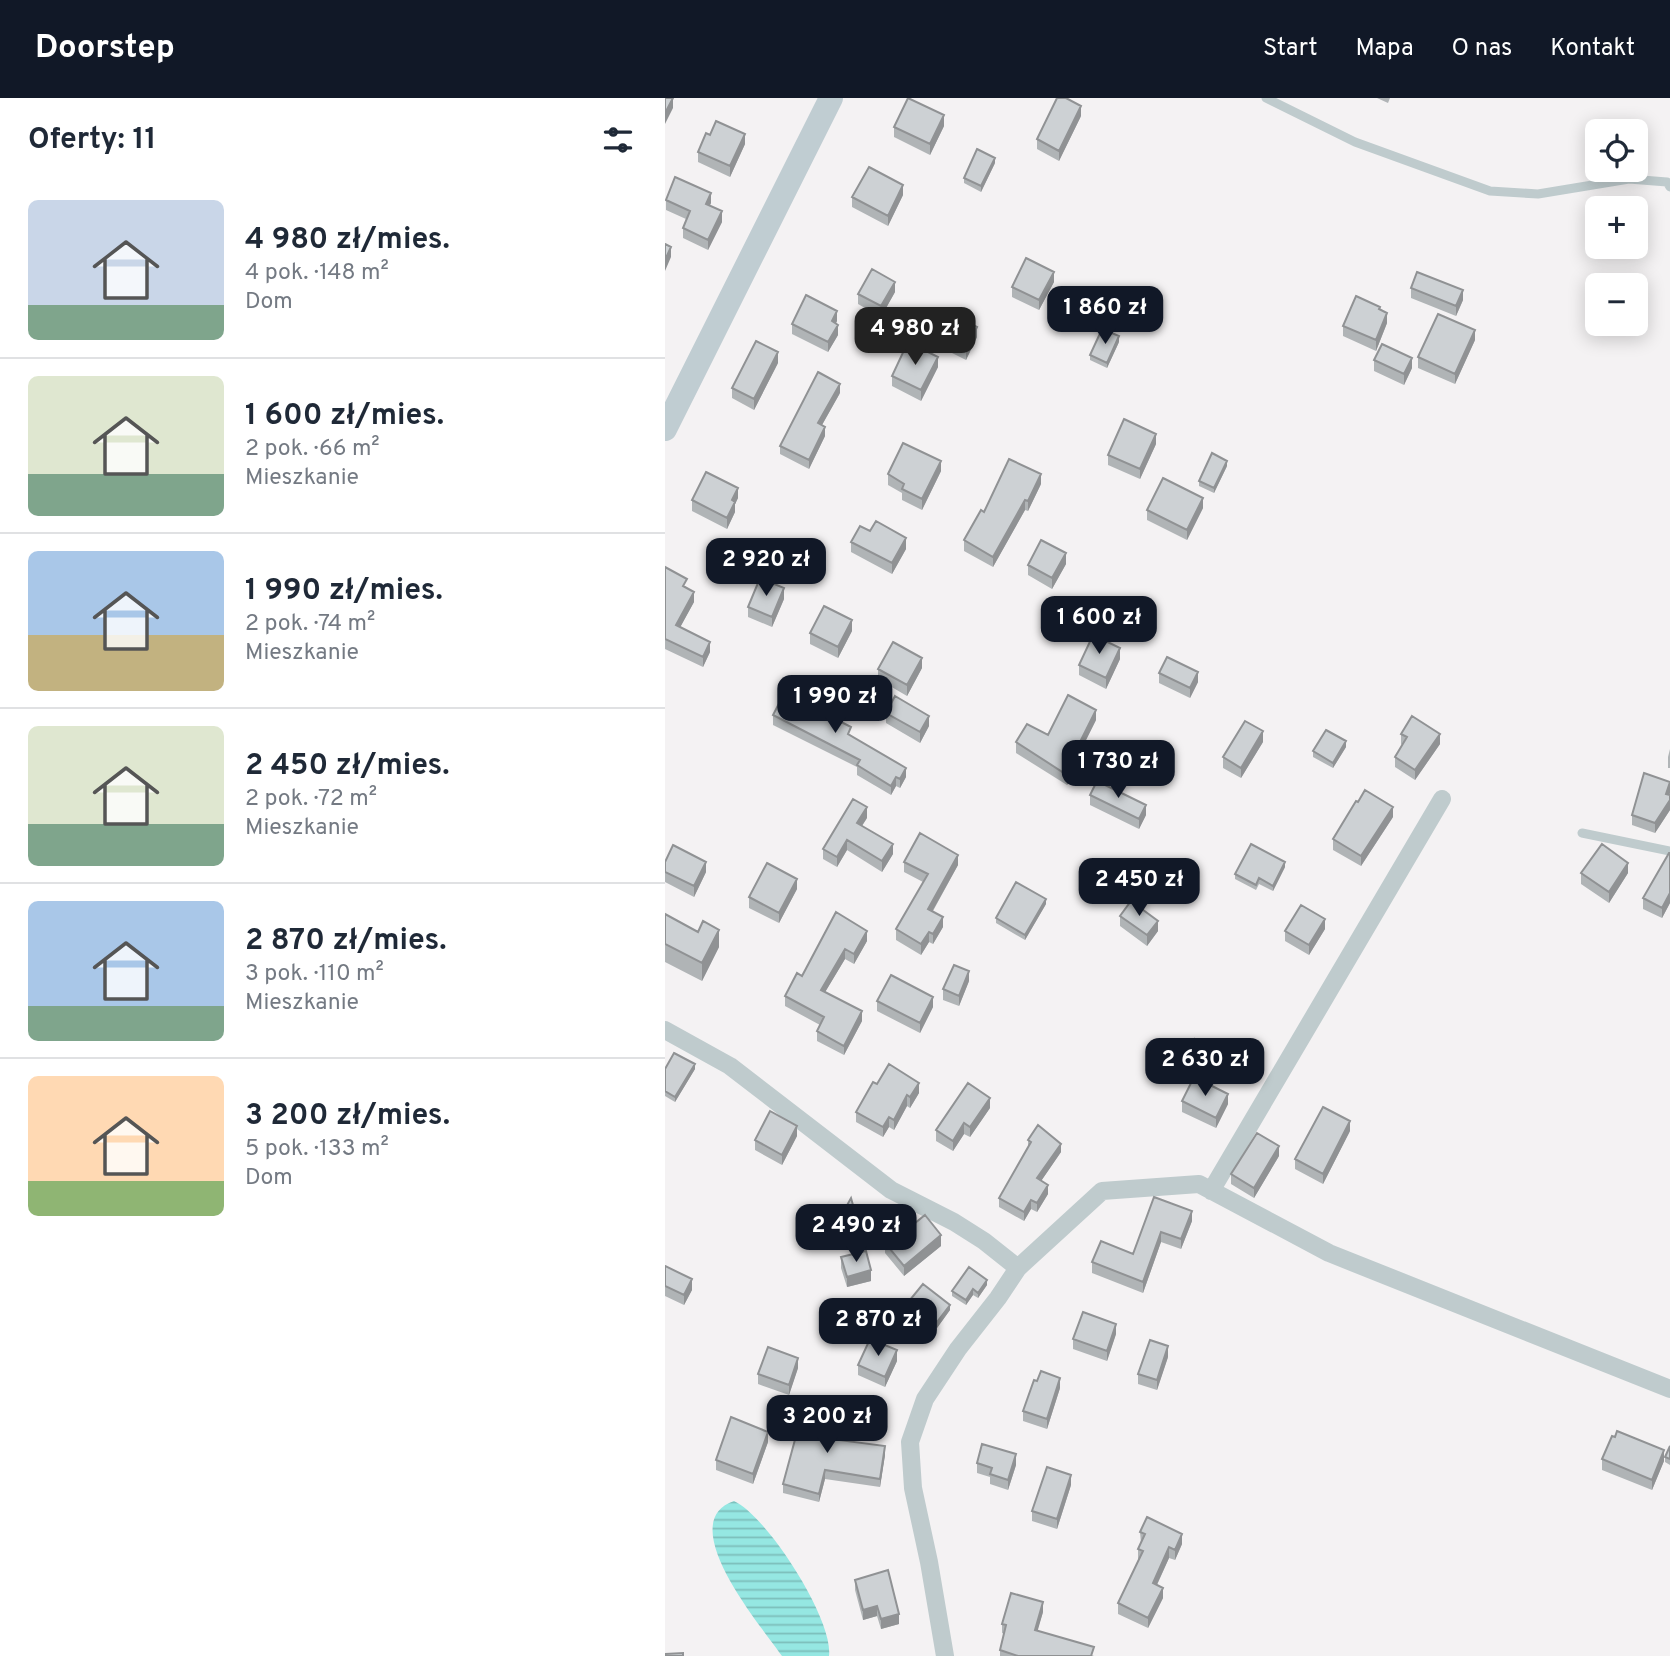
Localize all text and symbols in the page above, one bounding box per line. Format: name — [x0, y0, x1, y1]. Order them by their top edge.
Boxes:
text: Doorstep — [35, 28, 175, 70]
text: Start — [1263, 34, 1318, 64]
text: Mapa — [1356, 34, 1414, 64]
text: O nas — [1452, 34, 1512, 64]
text: Kontakt — [1550, 34, 1635, 64]
map controls — [1585, 119, 1648, 336]
button: locate — [1585, 119, 1648, 182]
icon: filters — [599, 121, 637, 159]
text: Oferty: 11 — [28, 122, 156, 159]
button: + — [1585, 196, 1648, 259]
text: 4 980 zł/mies. — [245, 222, 450, 259]
icon: home — [84, 228, 168, 312]
text: 4 pok. · 148 m² — [245, 259, 389, 288]
button: − — [1585, 273, 1648, 336]
pin: 1 860 zł — [1033, 286, 1177, 346]
text: Dom — [245, 288, 293, 317]
text: 1 860 zł — [1063, 294, 1147, 323]
pin: 4 980 zł — [843, 308, 987, 367]
text: 4 980 zł — [871, 315, 959, 344]
text: 1 600 zł/mies. — [245, 398, 444, 435]
icon: home — [84, 404, 168, 488]
text: 2 pok. · 66 m² — [245, 435, 380, 464]
text: Mieszkanie — [245, 464, 359, 493]
pin: 2 920 zł — [694, 538, 838, 598]
text: 2 920 zł — [722, 546, 810, 575]
text: 1 990 zł/mies. — [245, 573, 443, 610]
icon: home — [84, 579, 168, 663]
pin: 1 600 zł — [1027, 596, 1171, 656]
text: 1 600 zł — [1057, 604, 1141, 633]
text: 2 pok. · 74 m² — [245, 610, 375, 639]
text: Mieszkanie — [245, 639, 359, 668]
pin: 1 990 zł — [763, 676, 907, 735]
text: 1 990 zł — [793, 683, 877, 712]
pin: 1 730 zł — [1046, 740, 1190, 800]
text: 2 450 zł/mies. — [245, 748, 450, 785]
text: 1 730 zł — [1078, 748, 1158, 777]
icon: home — [84, 754, 168, 838]
text: 2 pok. · 72 m² — [245, 785, 377, 814]
text: Mieszkanie — [245, 814, 359, 843]
pin: 2 450 zł — [1067, 858, 1211, 918]
text: 2 450 zł — [1095, 866, 1183, 895]
text: 2 870 zł/mies. — [245, 923, 446, 960]
icon: home — [84, 929, 168, 1013]
text: 3 pok. · 110 m² — [245, 960, 384, 989]
text: Mieszkanie — [245, 989, 359, 1018]
pin: 2 630 zł — [1133, 1038, 1277, 1098]
text: 2 630 zł — [1161, 1046, 1249, 1075]
text: 3 200 zł/mies. — [245, 1098, 450, 1135]
icon: home — [84, 1104, 168, 1188]
text: 5 pok. · 133 m² — [245, 1135, 389, 1164]
text: Dom — [245, 1164, 293, 1193]
pin: 2 490 zł — [784, 1204, 928, 1264]
text: 2 490 zł — [812, 1212, 900, 1241]
pin: 2 870 zł — [806, 1298, 950, 1358]
text: 2 870 zł — [835, 1306, 921, 1335]
pin: 3 200 zł — [755, 1396, 899, 1455]
text: 3 200 zł — [783, 1403, 871, 1432]

